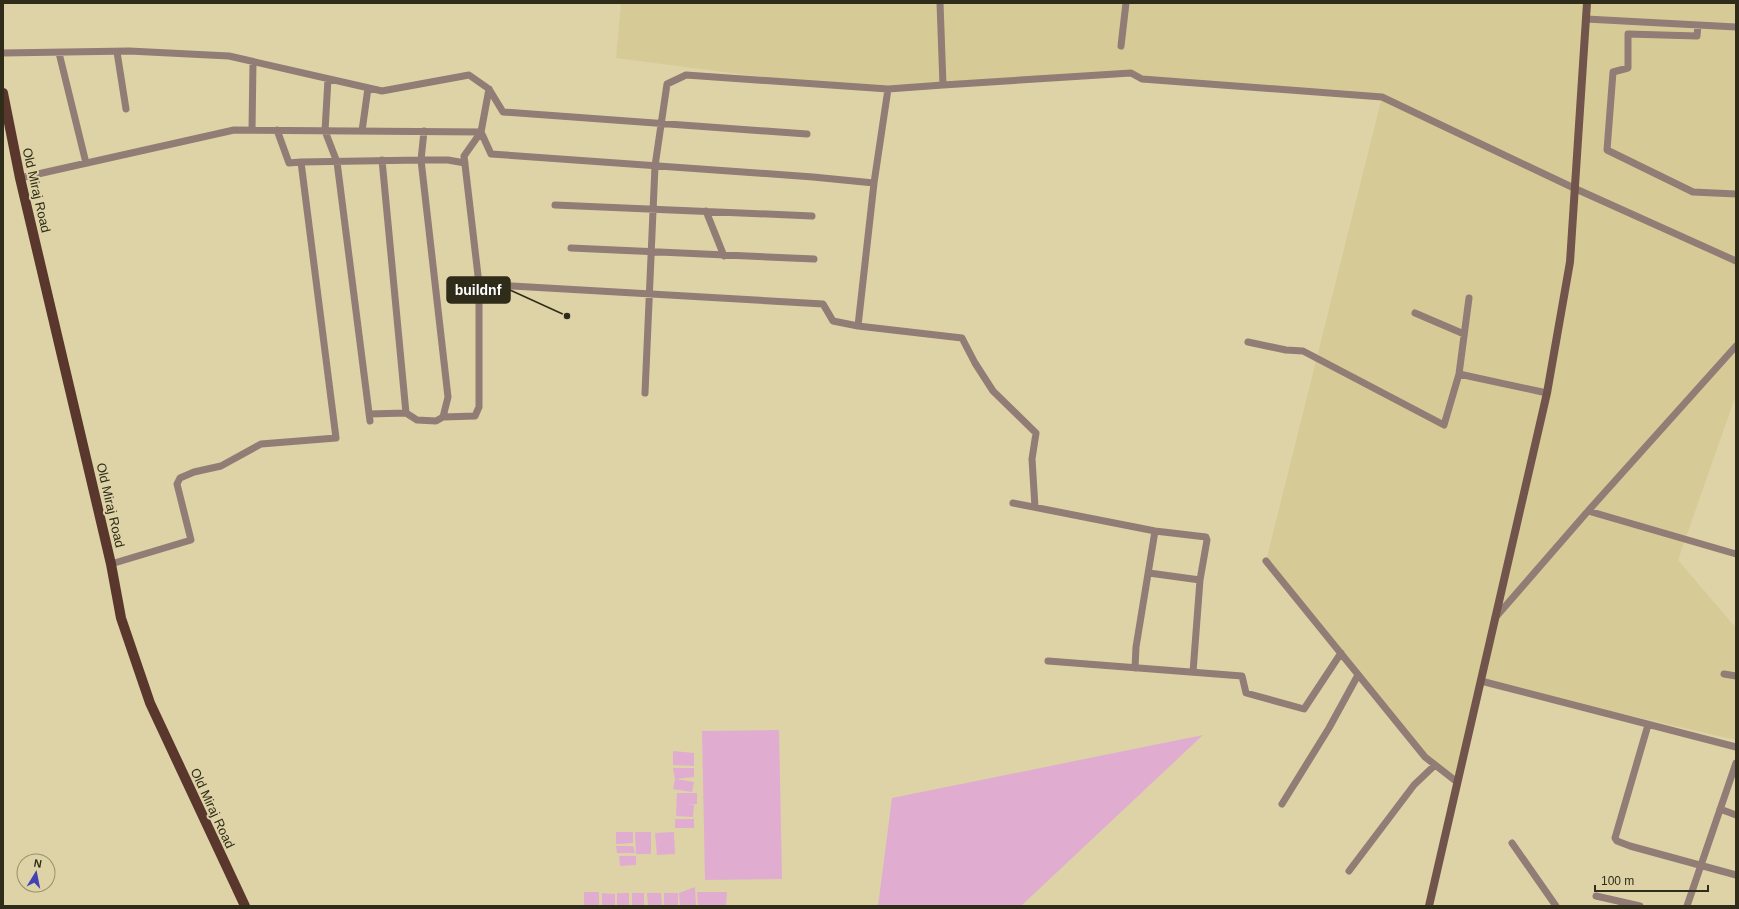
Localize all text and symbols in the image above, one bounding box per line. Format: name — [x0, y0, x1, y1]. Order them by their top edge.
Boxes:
street label: Old Miraj Road — [19, 146, 54, 234]
callout: buildnf — [447, 277, 510, 303]
text: buildnf — [455, 282, 502, 298]
street label: Old Miraj Road — [93, 461, 128, 549]
street label: Old Miraj Road — [187, 766, 238, 851]
north arrow — [16, 853, 56, 893]
text: N — [33, 857, 43, 870]
scale bar — [1595, 867, 1708, 893]
text: 100 m — [1601, 874, 1634, 888]

